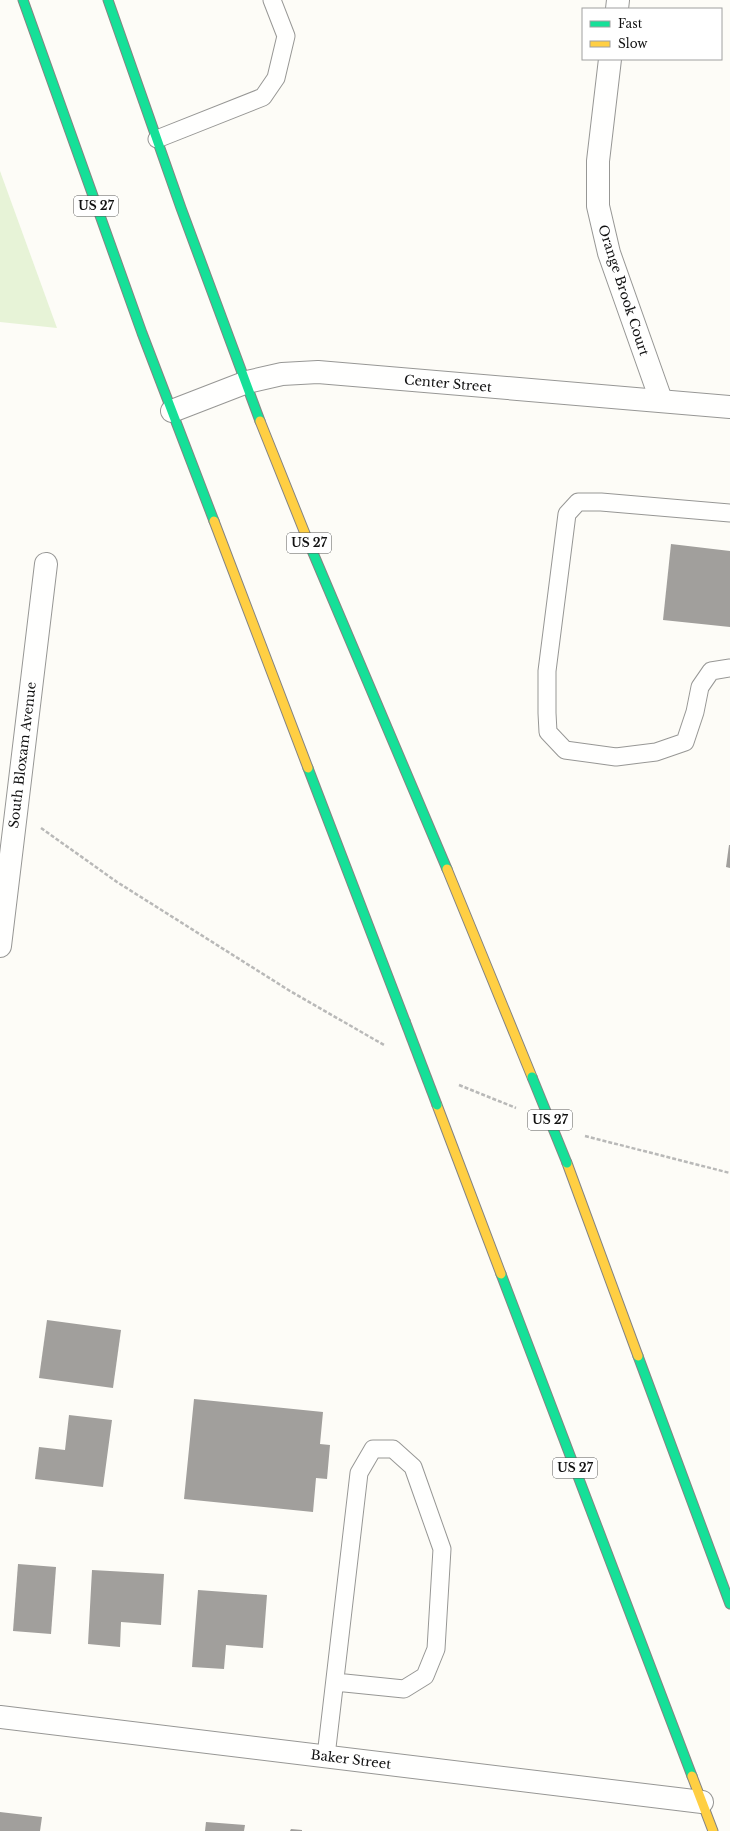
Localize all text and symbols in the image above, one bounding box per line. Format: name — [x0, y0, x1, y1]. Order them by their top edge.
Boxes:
legend — [582, 8, 722, 60]
text: Fast — [618, 16, 643, 31]
text: Slow — [618, 36, 648, 51]
road number: US 27 — [74, 196, 118, 216]
street label: Orange Brook Court — [594, 222, 653, 358]
street label: Center Street — [403, 371, 493, 396]
road number: US 27 — [287, 533, 331, 553]
street label: South Bloxam Avenue — [5, 681, 40, 829]
road number: US 27 — [528, 1110, 572, 1130]
road number: US 27 — [553, 1458, 597, 1478]
street label: Baker Street — [310, 1746, 392, 1773]

